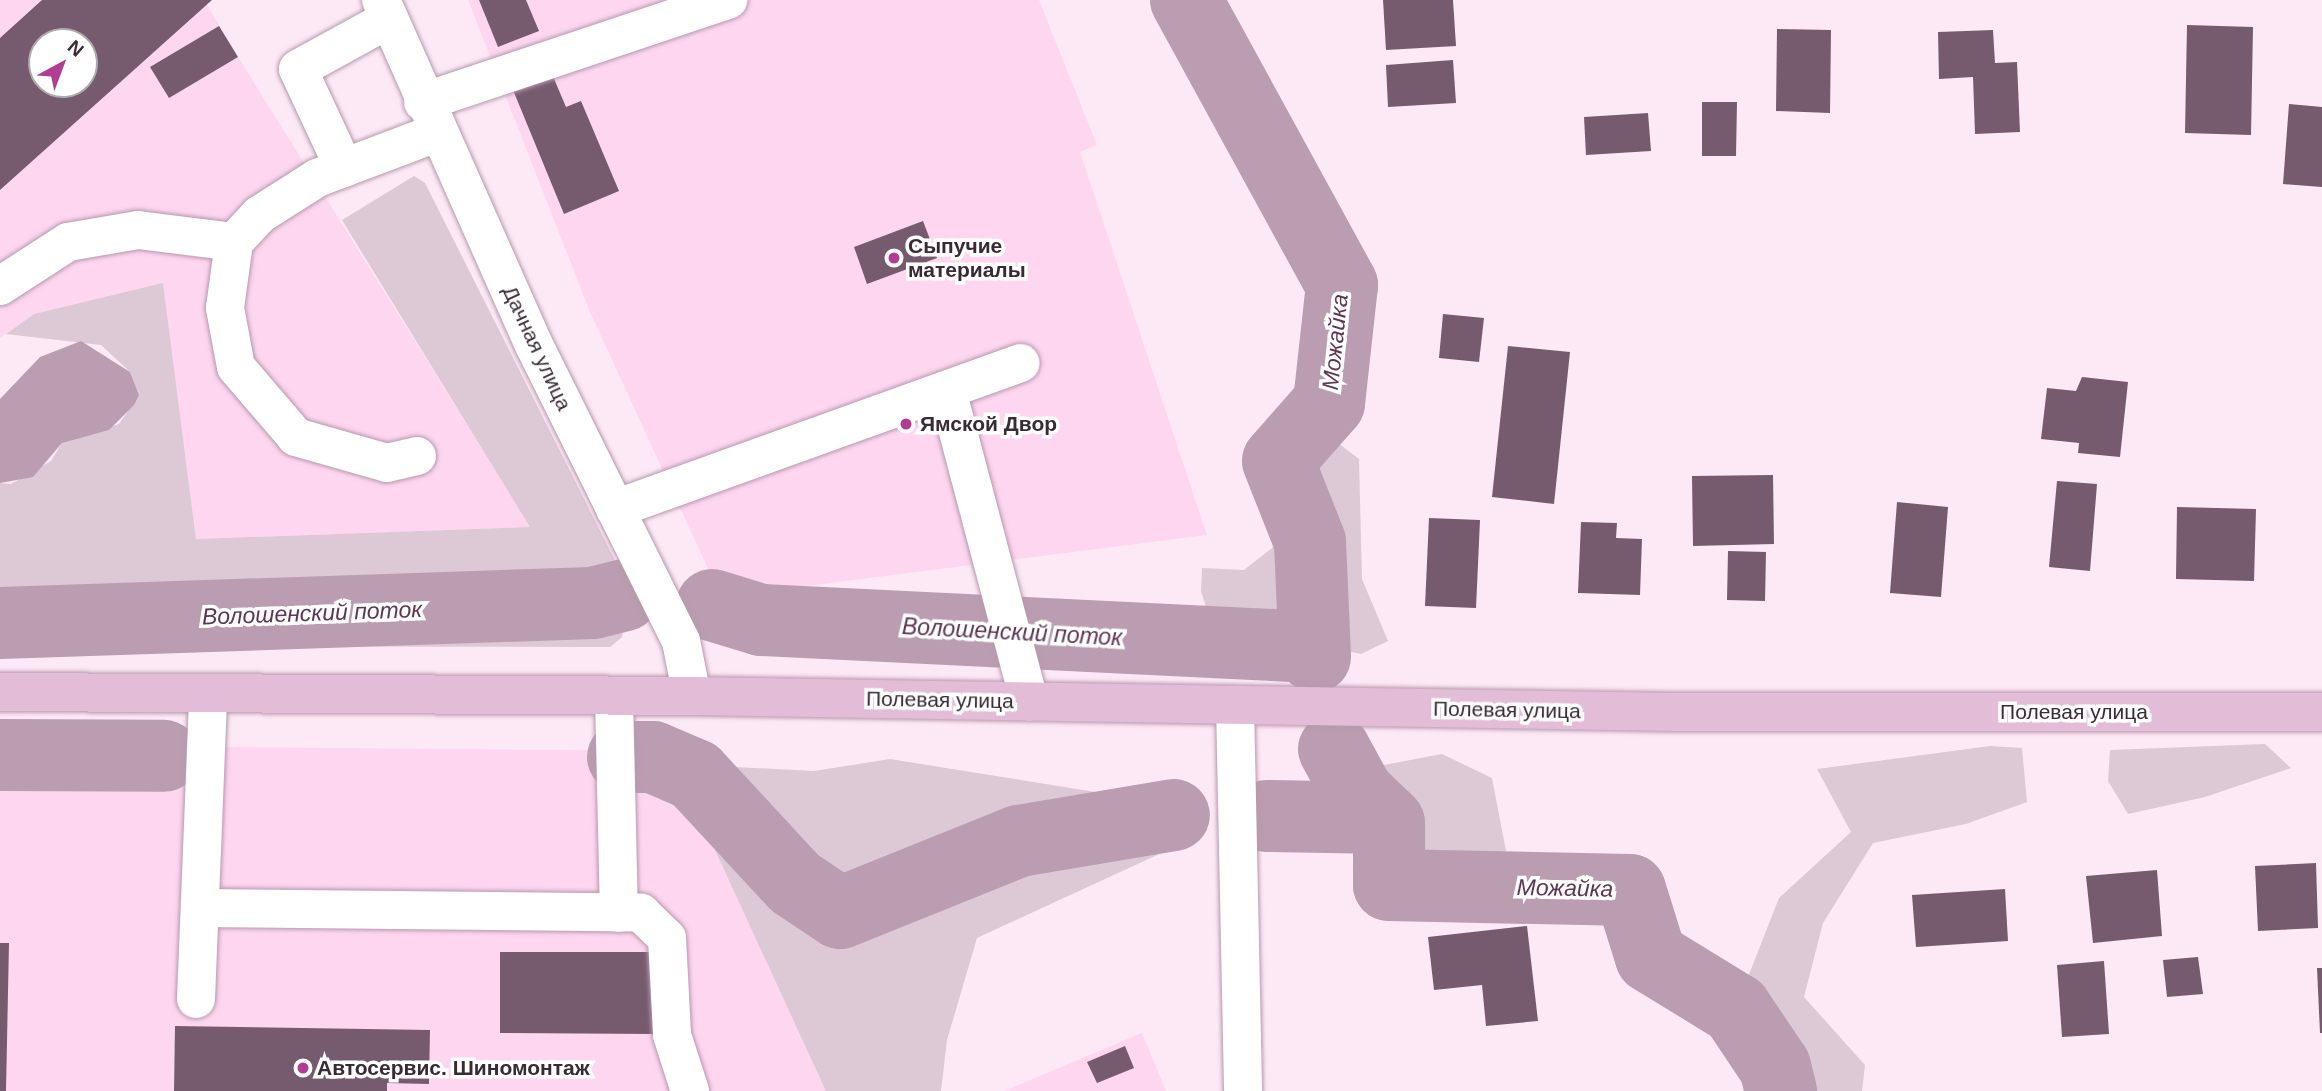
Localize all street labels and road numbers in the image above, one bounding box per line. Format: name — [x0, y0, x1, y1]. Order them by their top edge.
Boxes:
street label: Дачная улица — [497, 282, 577, 414]
street label: Полевая улица — [866, 686, 1014, 714]
street label: Полевая улица — [1433, 696, 1581, 724]
street label: Полевая улица — [2000, 699, 2148, 725]

